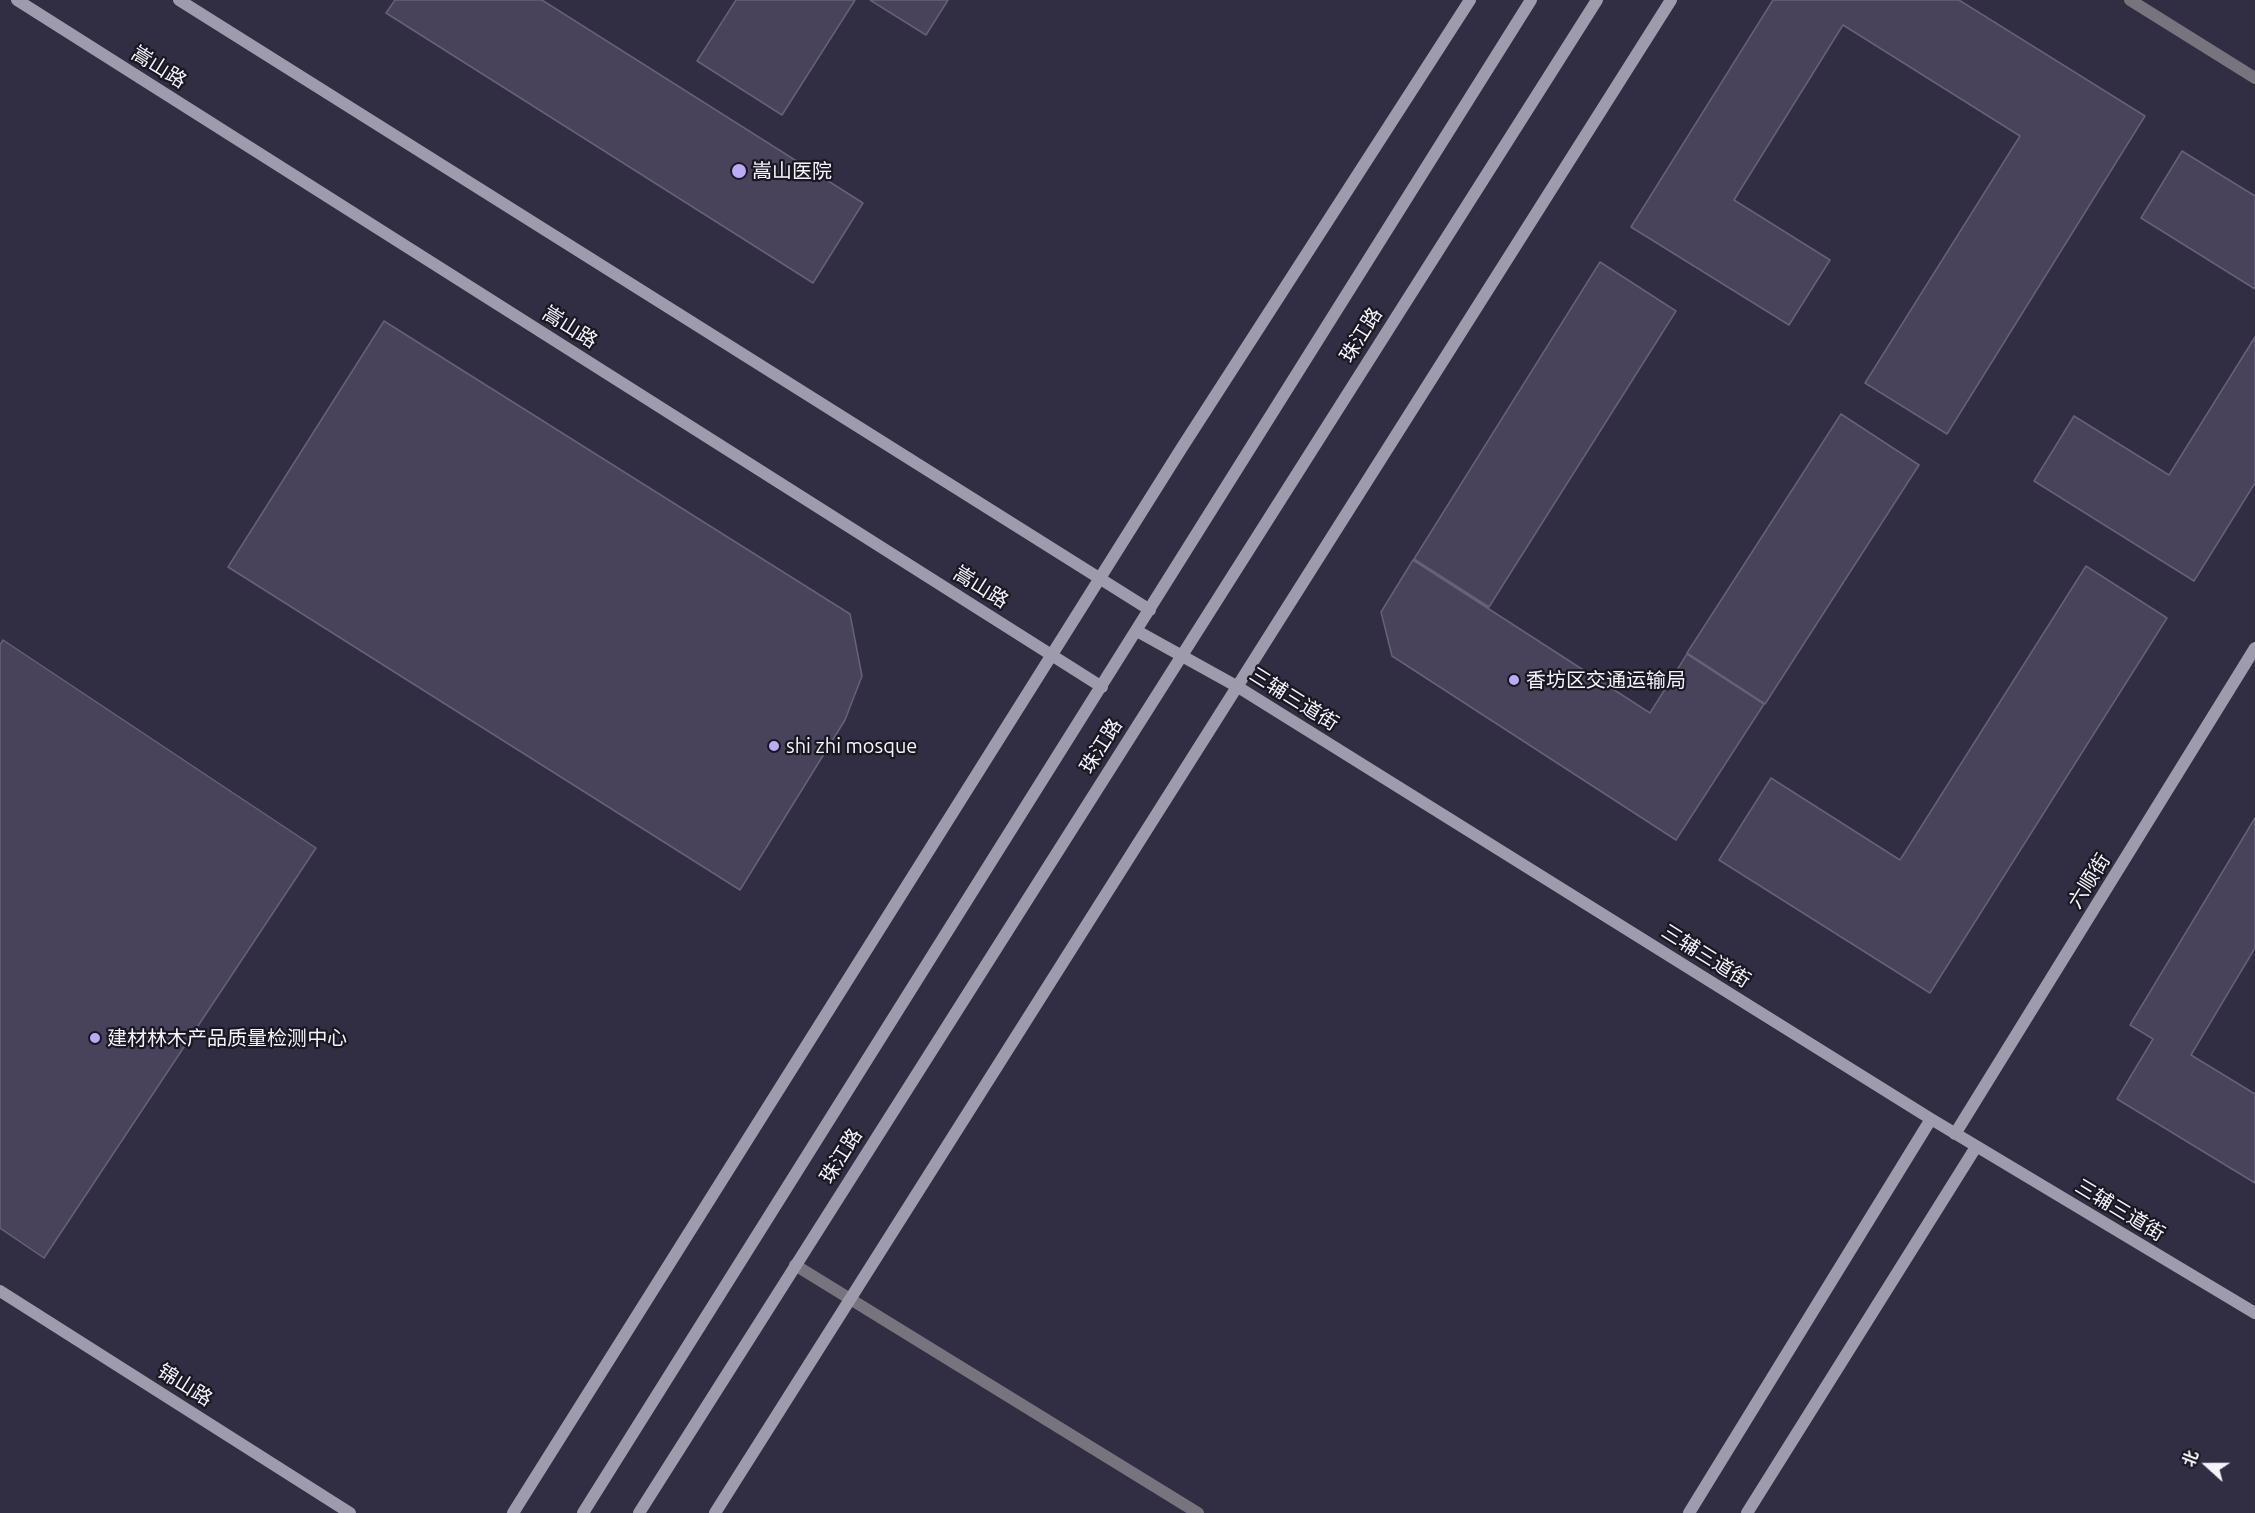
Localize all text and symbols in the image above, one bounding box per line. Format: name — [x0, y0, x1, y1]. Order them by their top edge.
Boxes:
street label: 嵩山路 — [127, 41, 191, 93]
place label: 嵩山医院 — [752, 159, 832, 183]
marker: 嵩山医院 — [730, 162, 748, 180]
street label: 嵩山路 — [538, 301, 602, 353]
street label: 珠江路 — [1335, 303, 1387, 367]
street label: 嵩山路 — [949, 561, 1013, 613]
street label: 三辅三道街 — [1245, 662, 1343, 736]
place label: 香坊区交通运输局 — [1526, 668, 1686, 692]
marker: 香坊区交通运输局 — [1507, 673, 1521, 687]
street label: 珠江路 — [1075, 714, 1127, 778]
place label: shi zhi mosque — [786, 734, 917, 758]
marker: shi zhi mosque — [767, 739, 781, 753]
street label: 六顺街 — [2063, 849, 2115, 913]
street label: 三辅三道街 — [1657, 919, 1755, 993]
place label: 建材林木产品质量检测中心 — [107, 1026, 347, 1050]
marker: 建材林木产品质量检测中心 — [88, 1031, 102, 1045]
street label: 珠江路 — [815, 1124, 867, 1188]
street label: 三辅三道街 — [2071, 1174, 2169, 1246]
street label: 锦山路 — [153, 1359, 217, 1411]
north arrow — [2177, 1435, 2237, 1495]
text: 北 — [2179, 1448, 2201, 1469]

